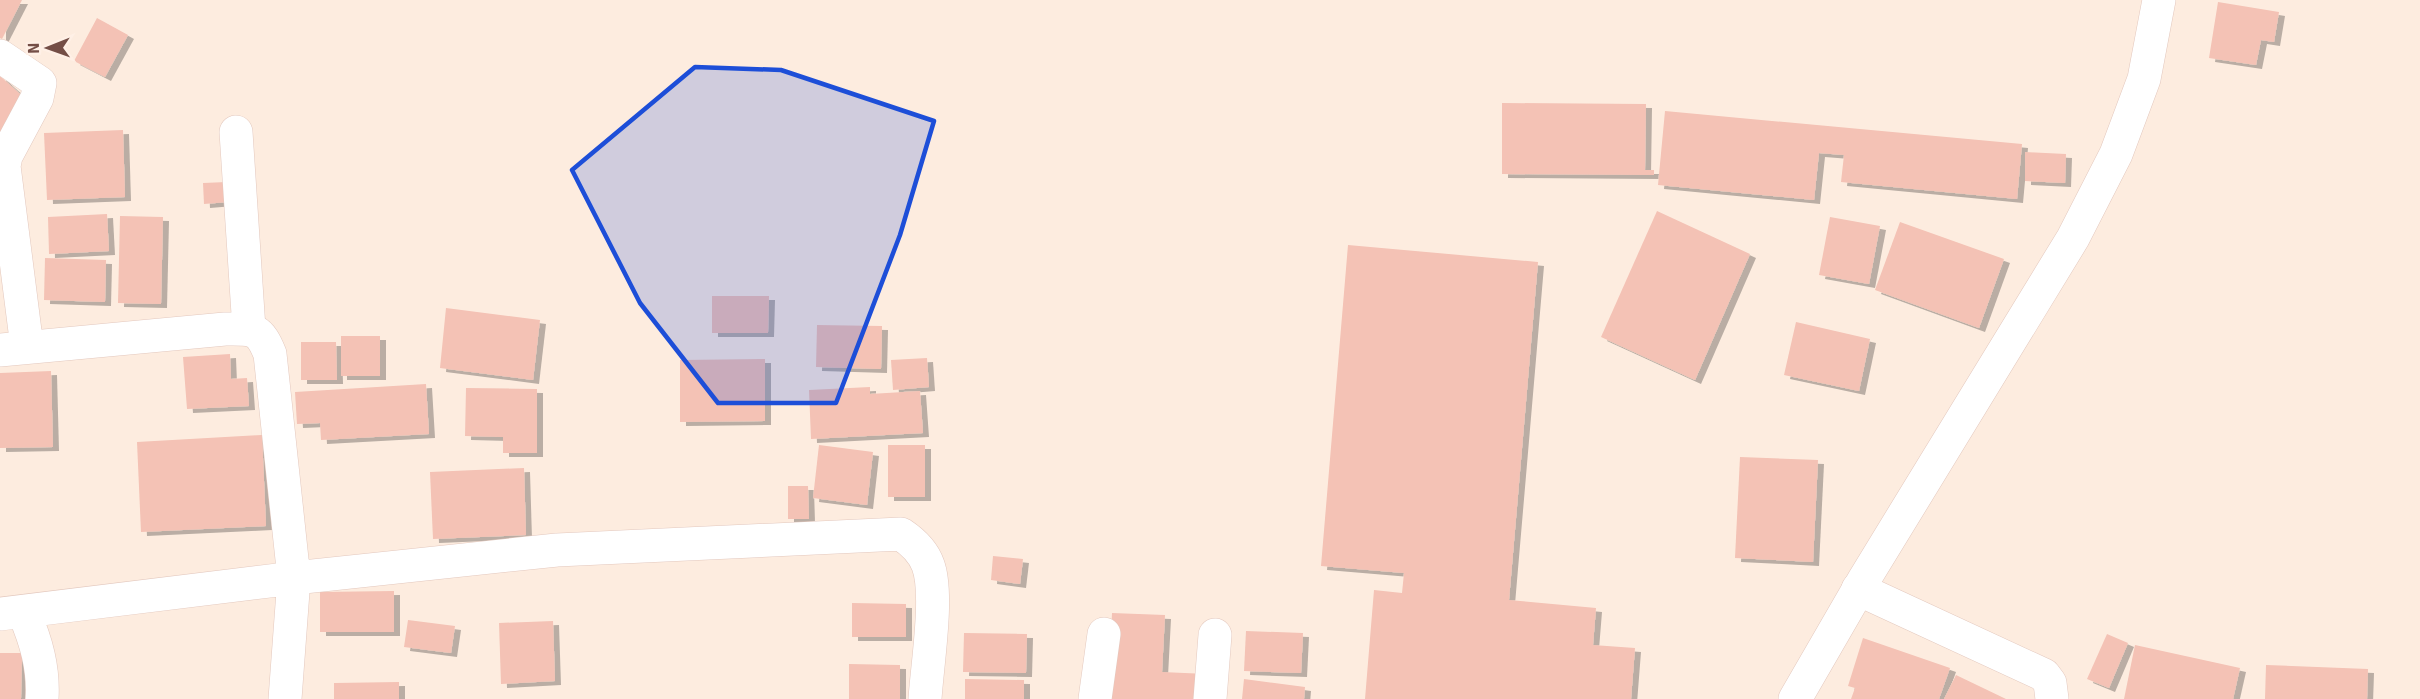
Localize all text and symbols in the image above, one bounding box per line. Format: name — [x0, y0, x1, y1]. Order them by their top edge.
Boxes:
north arrow — [18, 18, 78, 78]
text: N — [24, 43, 44, 54]

